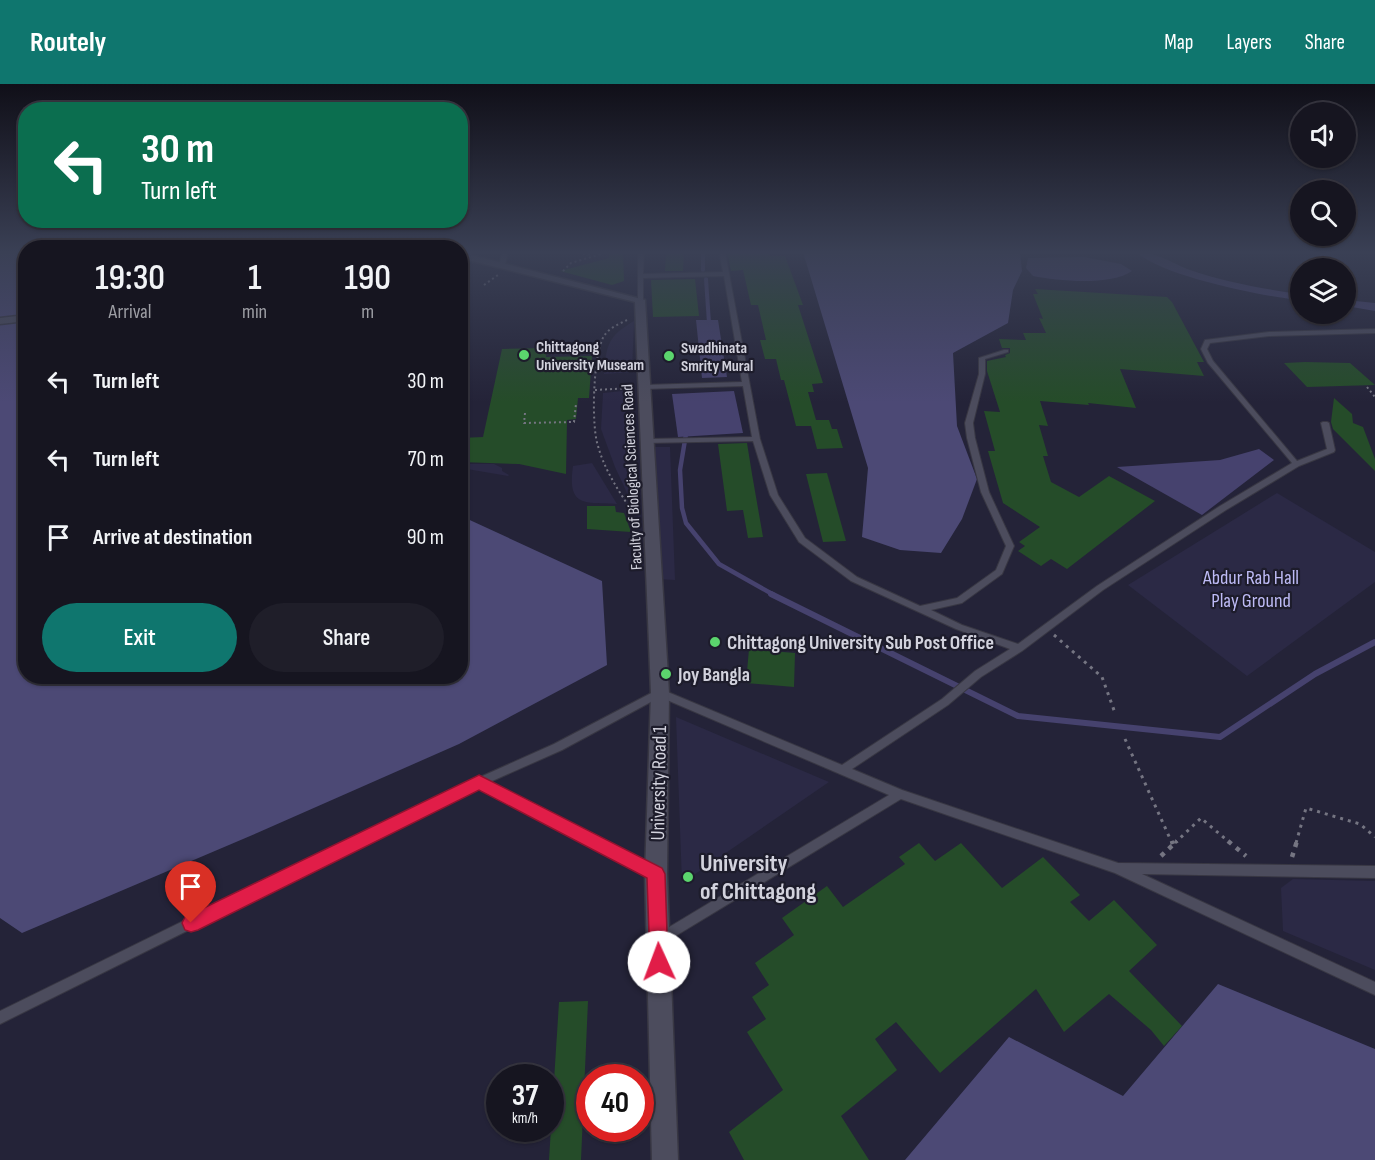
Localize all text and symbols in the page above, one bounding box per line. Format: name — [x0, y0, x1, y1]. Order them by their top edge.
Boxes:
text: Routely — [30, 26, 106, 59]
text: Map — [1164, 30, 1193, 55]
text: Layers — [1226, 30, 1272, 55]
text: Share — [1305, 30, 1345, 55]
map controls — [1290, 102, 1356, 324]
button: sound — [1290, 102, 1356, 168]
text: 30 m — [141, 124, 214, 175]
icon: left — [42, 126, 120, 204]
text: Turn left — [141, 175, 217, 207]
button: search — [1290, 180, 1356, 246]
text: 19:30 — [95, 257, 165, 300]
text: 1 — [248, 257, 261, 300]
text: 190 — [344, 257, 391, 300]
button: layers — [1290, 258, 1356, 324]
text: Arrival — [109, 300, 152, 324]
text: min — [242, 300, 267, 324]
text: m — [361, 300, 374, 324]
place label: Chittagong University Museam — [536, 338, 644, 375]
place label: Swadhinata Smrity Mural — [681, 339, 753, 376]
marker: Chittagong University Museam — [517, 348, 531, 362]
marker: Swadhinata Smrity Mural — [662, 349, 676, 363]
icon: left — [42, 365, 75, 398]
text: Turn left — [93, 368, 159, 395]
text: 30 m — [407, 368, 444, 395]
street label: Faculty of Biological Sciences Road — [618, 383, 647, 570]
icon: left — [42, 443, 75, 476]
text: Turn left — [93, 446, 159, 473]
text: 70 m — [408, 446, 444, 473]
icon: arrive — [42, 521, 75, 554]
text: Arrive at destination — [93, 524, 252, 551]
text: 90 m — [407, 524, 444, 551]
park label: Abdur Rab Hall Play Ground — [1202, 566, 1299, 613]
button: Exit — [42, 603, 237, 672]
button: Share — [249, 603, 444, 672]
place label: Chittagong University Sub Post Office — [727, 631, 994, 655]
marker: Chittagong University Sub Post Office — [708, 635, 722, 649]
place label: Joy Bangla — [677, 663, 750, 687]
marker: Joy Bangla — [659, 667, 673, 681]
street label: University Road 1 — [646, 725, 672, 841]
place label: University of Chittagong — [700, 849, 816, 906]
pin — [165, 861, 216, 923]
icon: arrive — [174, 870, 207, 903]
marker: University of Chittagong — [681, 870, 695, 884]
position arrow — [627, 930, 691, 994]
speed limit sign: 40 — [576, 1064, 654, 1142]
text: 37 — [512, 1078, 538, 1114]
text: km/h — [512, 1109, 538, 1128]

